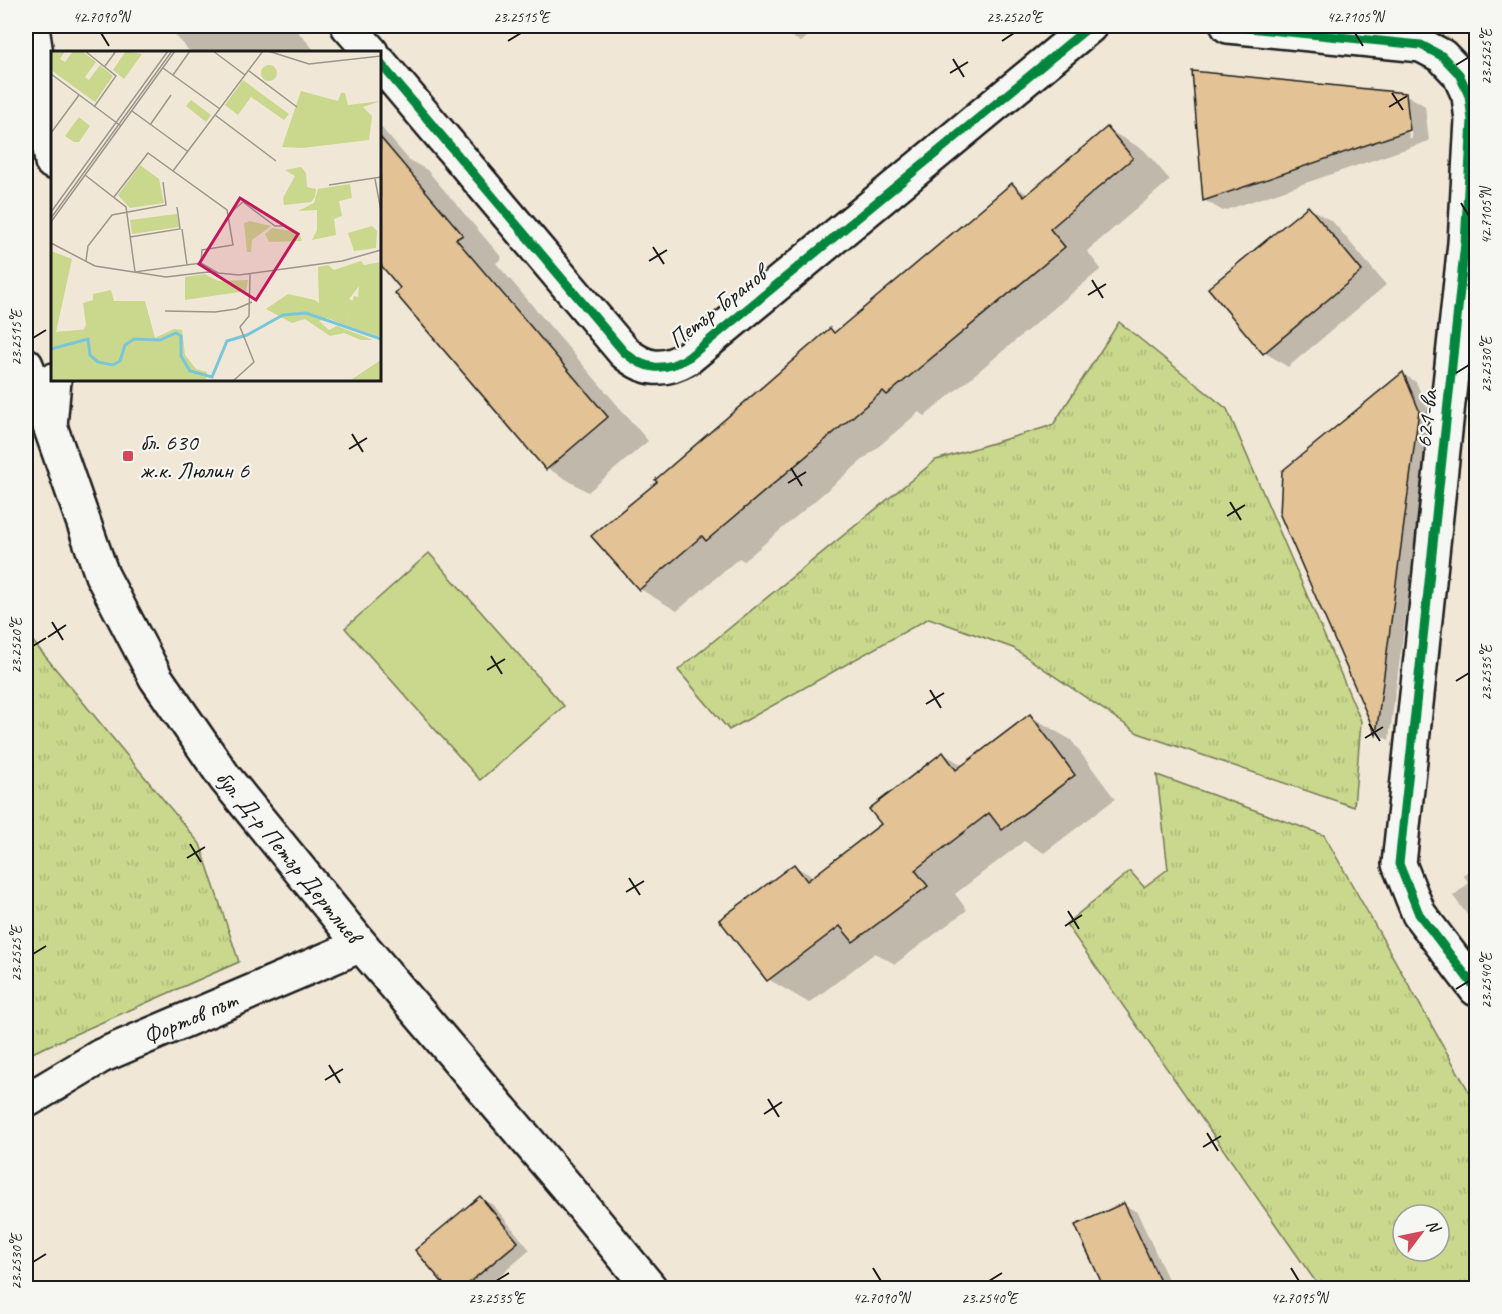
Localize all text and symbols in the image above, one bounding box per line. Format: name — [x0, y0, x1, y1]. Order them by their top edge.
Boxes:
text: 42.7090°N — [73, 8, 132, 27]
text: 23.2515°E — [493, 8, 551, 27]
text: 23.2520°E — [986, 8, 1044, 27]
text: 42.7105°N — [1327, 8, 1386, 27]
text: 23.2525°E — [1477, 27, 1496, 85]
inset map — [51, 51, 381, 381]
text: 42.7105°N — [1477, 185, 1496, 244]
street label: Петър Горанов — [662, 256, 776, 354]
text: 23.2515°E — [7, 308, 26, 366]
text: 23.2530°E — [1477, 335, 1496, 393]
street label: 621-ва — [1408, 387, 1444, 449]
place label: бл. 630 ж.к. Люлин 6 — [140, 427, 250, 485]
marker: бл. 630 ж.к. Люлин 6 — [121, 449, 135, 463]
text: 23.2520°E — [7, 616, 26, 674]
text: 23.2535°E — [1477, 643, 1496, 701]
street label: бул. Д-р Петър Дертлиев — [209, 764, 370, 952]
text: 23.2525°E — [7, 924, 26, 982]
text: 23.2540°E — [1477, 951, 1496, 1009]
street label: Фортов път — [138, 984, 243, 1051]
north arrow — [1391, 1203, 1451, 1263]
text: N — [1422, 1216, 1446, 1238]
text: 23.2530°E — [7, 1232, 26, 1290]
text: 23.2535°E — [468, 1289, 526, 1308]
text: 42.7090°N — [853, 1289, 912, 1308]
text: 23.2540°E — [961, 1289, 1019, 1308]
text: 42.7095°N — [1271, 1289, 1330, 1308]

